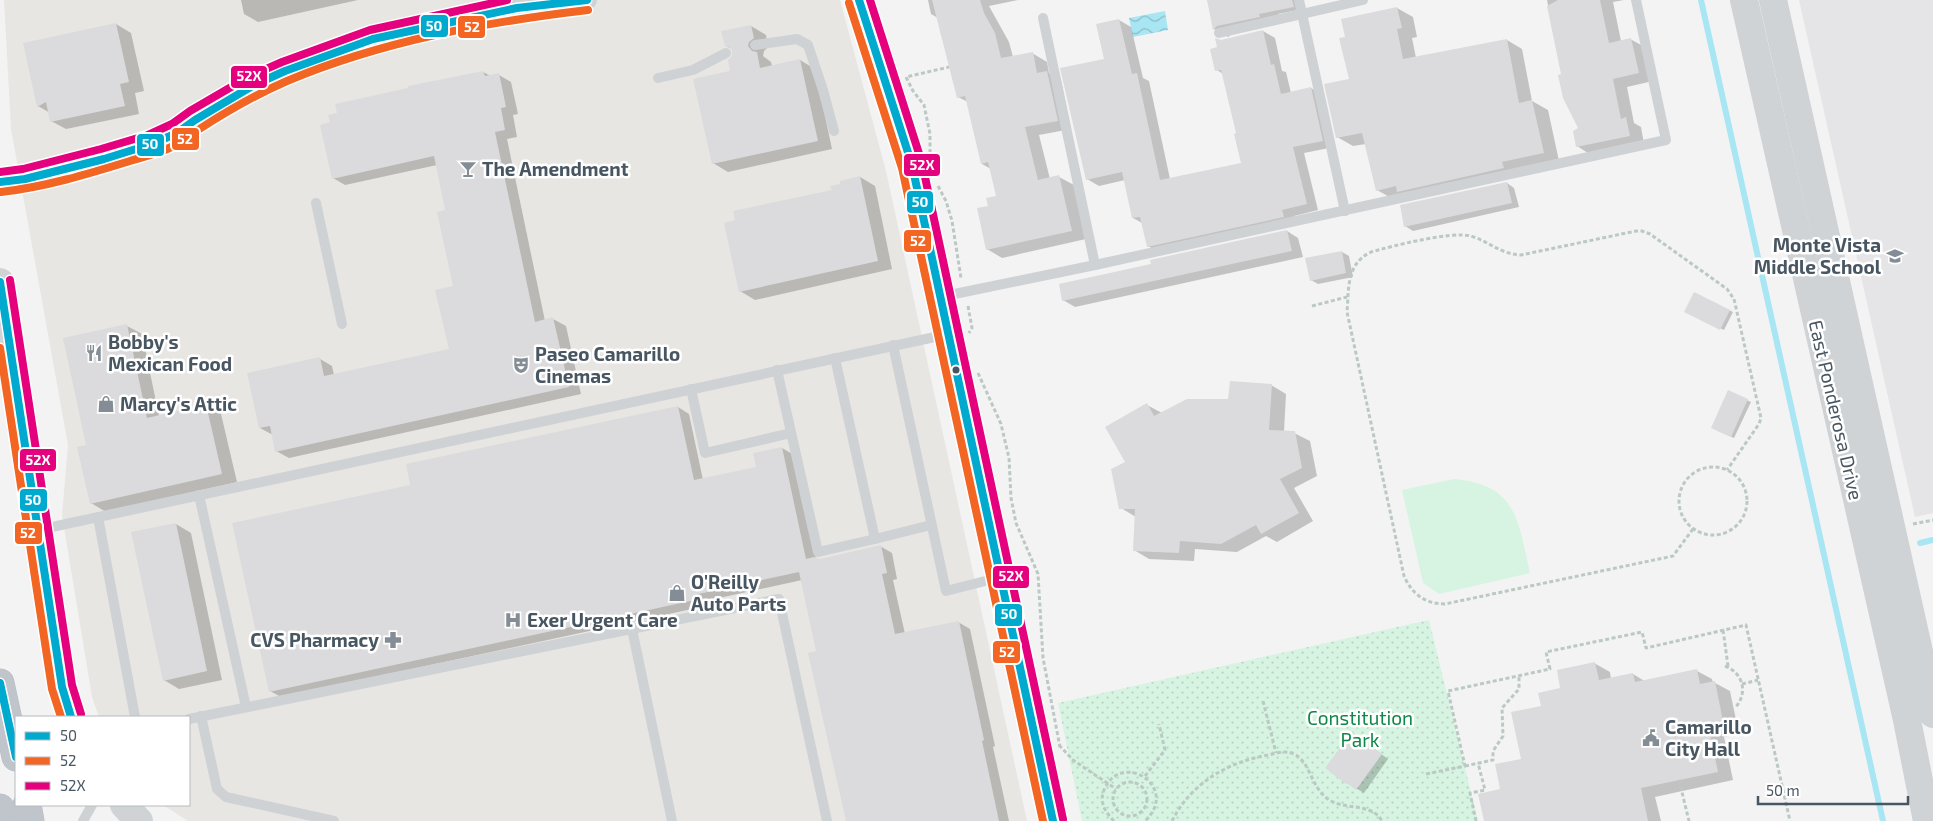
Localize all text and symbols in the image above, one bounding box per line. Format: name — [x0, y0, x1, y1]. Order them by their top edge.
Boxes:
line badge: 50 — [420, 14, 449, 38]
line badge: 52 — [457, 15, 486, 39]
text: 50 — [426, 17, 442, 34]
text: 52 — [464, 18, 480, 35]
line badge: 52X — [230, 65, 268, 89]
text: 52X — [237, 67, 261, 84]
line badge: 52 — [171, 127, 200, 151]
text: 52 — [177, 130, 193, 147]
line badge: 50 — [136, 133, 165, 157]
text: 50 — [142, 135, 158, 152]
line badge: 52X — [903, 153, 941, 177]
text: 52X — [910, 156, 934, 173]
place label: The Amendment — [482, 157, 629, 180]
bar icon: The Amendment — [458, 159, 478, 179]
line badge: 50 — [906, 190, 934, 214]
text: 50 — [912, 193, 928, 210]
line badge: 52 — [903, 229, 932, 253]
text: 52 — [910, 232, 926, 249]
place label: Monte Vista Middle School — [1754, 233, 1882, 278]
school or university icon: Monte Vista Middle School — [1885, 246, 1905, 266]
street label: East Ponderosa Drive — [1805, 318, 1868, 502]
place label: Bobby's Mexican Food — [108, 330, 232, 375]
place label: Paseo Camarillo Cinemas — [535, 342, 680, 387]
restaurant icon: Bobby's Mexican Food — [84, 343, 104, 363]
theatre icon: Paseo Camarillo Cinemas — [511, 355, 531, 375]
unlabelled marker — [951, 365, 961, 375]
place label: Marcy's Attic — [120, 392, 237, 416]
shop icon: Marcy's Attic — [96, 394, 116, 414]
line badge: 52X — [19, 448, 57, 472]
text: 52X — [26, 451, 50, 468]
line badge: 50 — [19, 488, 48, 512]
text: 50 — [25, 491, 41, 508]
line badge: 52 — [14, 521, 43, 545]
text: 52 — [20, 524, 36, 541]
line badge: 52X — [992, 565, 1030, 589]
text: 52X — [999, 567, 1023, 584]
place label: O'Reilly Auto Parts — [691, 570, 786, 615]
shop icon: O'Reilly Auto Parts — [667, 583, 687, 603]
line badge: 50 — [994, 603, 1023, 627]
text: 50 — [1001, 605, 1017, 622]
place label: Exer Urgent Care — [527, 608, 678, 631]
hospital icon: Exer Urgent Care — [503, 610, 523, 630]
place label: CVS Pharmacy — [250, 628, 379, 652]
pharmacy icon: CVS Pharmacy — [383, 630, 403, 650]
line badge: 52 — [992, 640, 1021, 664]
text: 52 — [999, 643, 1015, 660]
park label: Constitution Park — [1307, 706, 1413, 751]
place label: Camarillo City Hall — [1665, 715, 1752, 761]
legend — [15, 716, 190, 806]
text: 50 — [60, 726, 77, 744]
public building icon: Camarillo City Hall — [1641, 728, 1661, 748]
text: 52 — [60, 751, 76, 769]
scale bar — [1758, 774, 1908, 806]
text: 52X — [60, 776, 86, 794]
text: 50 m — [1766, 781, 1800, 799]

